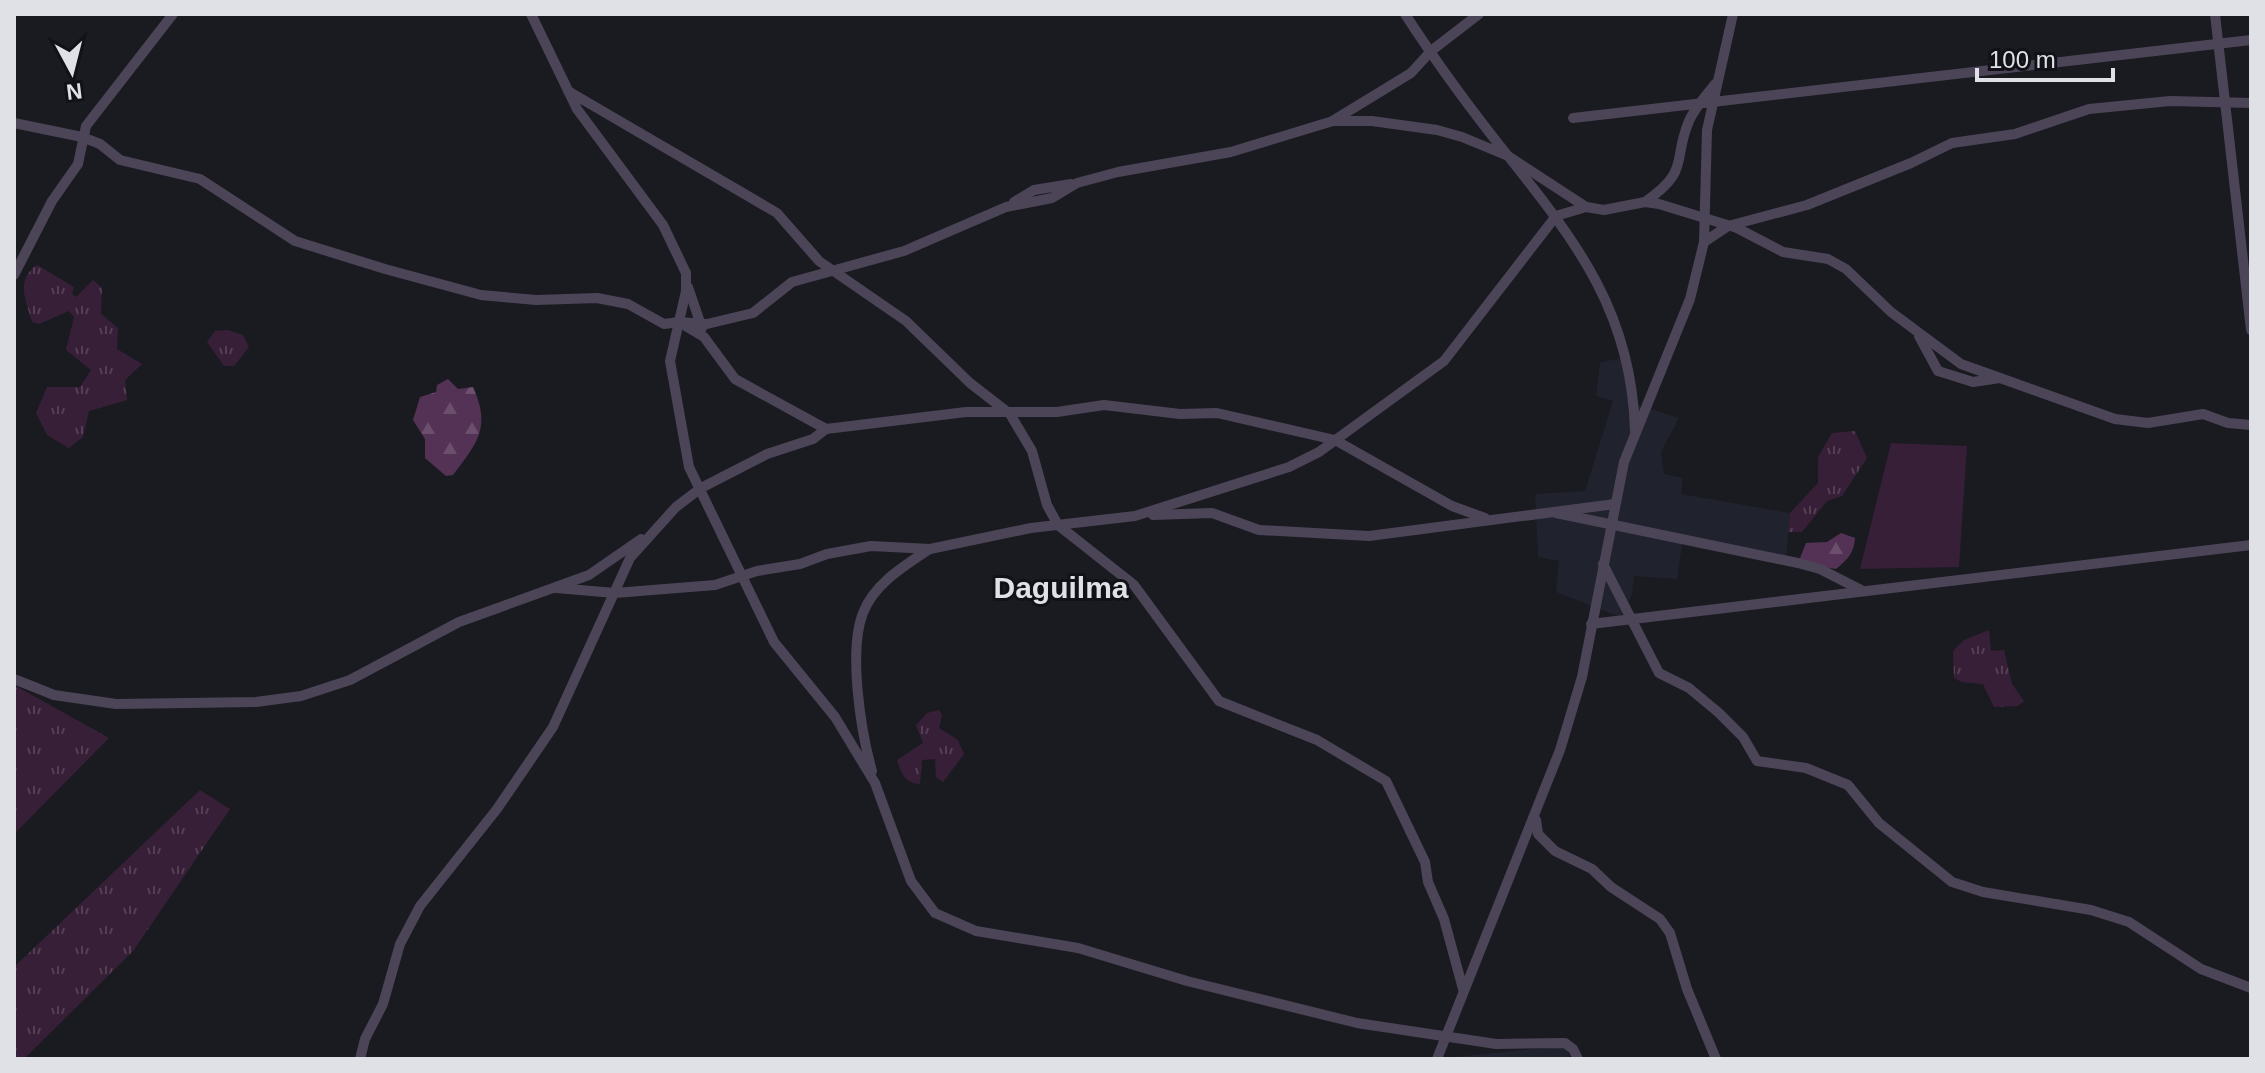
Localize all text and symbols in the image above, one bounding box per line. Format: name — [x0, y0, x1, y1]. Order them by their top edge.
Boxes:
north arrow — [32, 32, 112, 112]
scale bar — [1977, 32, 2113, 82]
text: 100 m — [1989, 46, 2056, 73]
text: N — [65, 78, 84, 105]
district label: Daguilma — [993, 571, 1129, 604]

